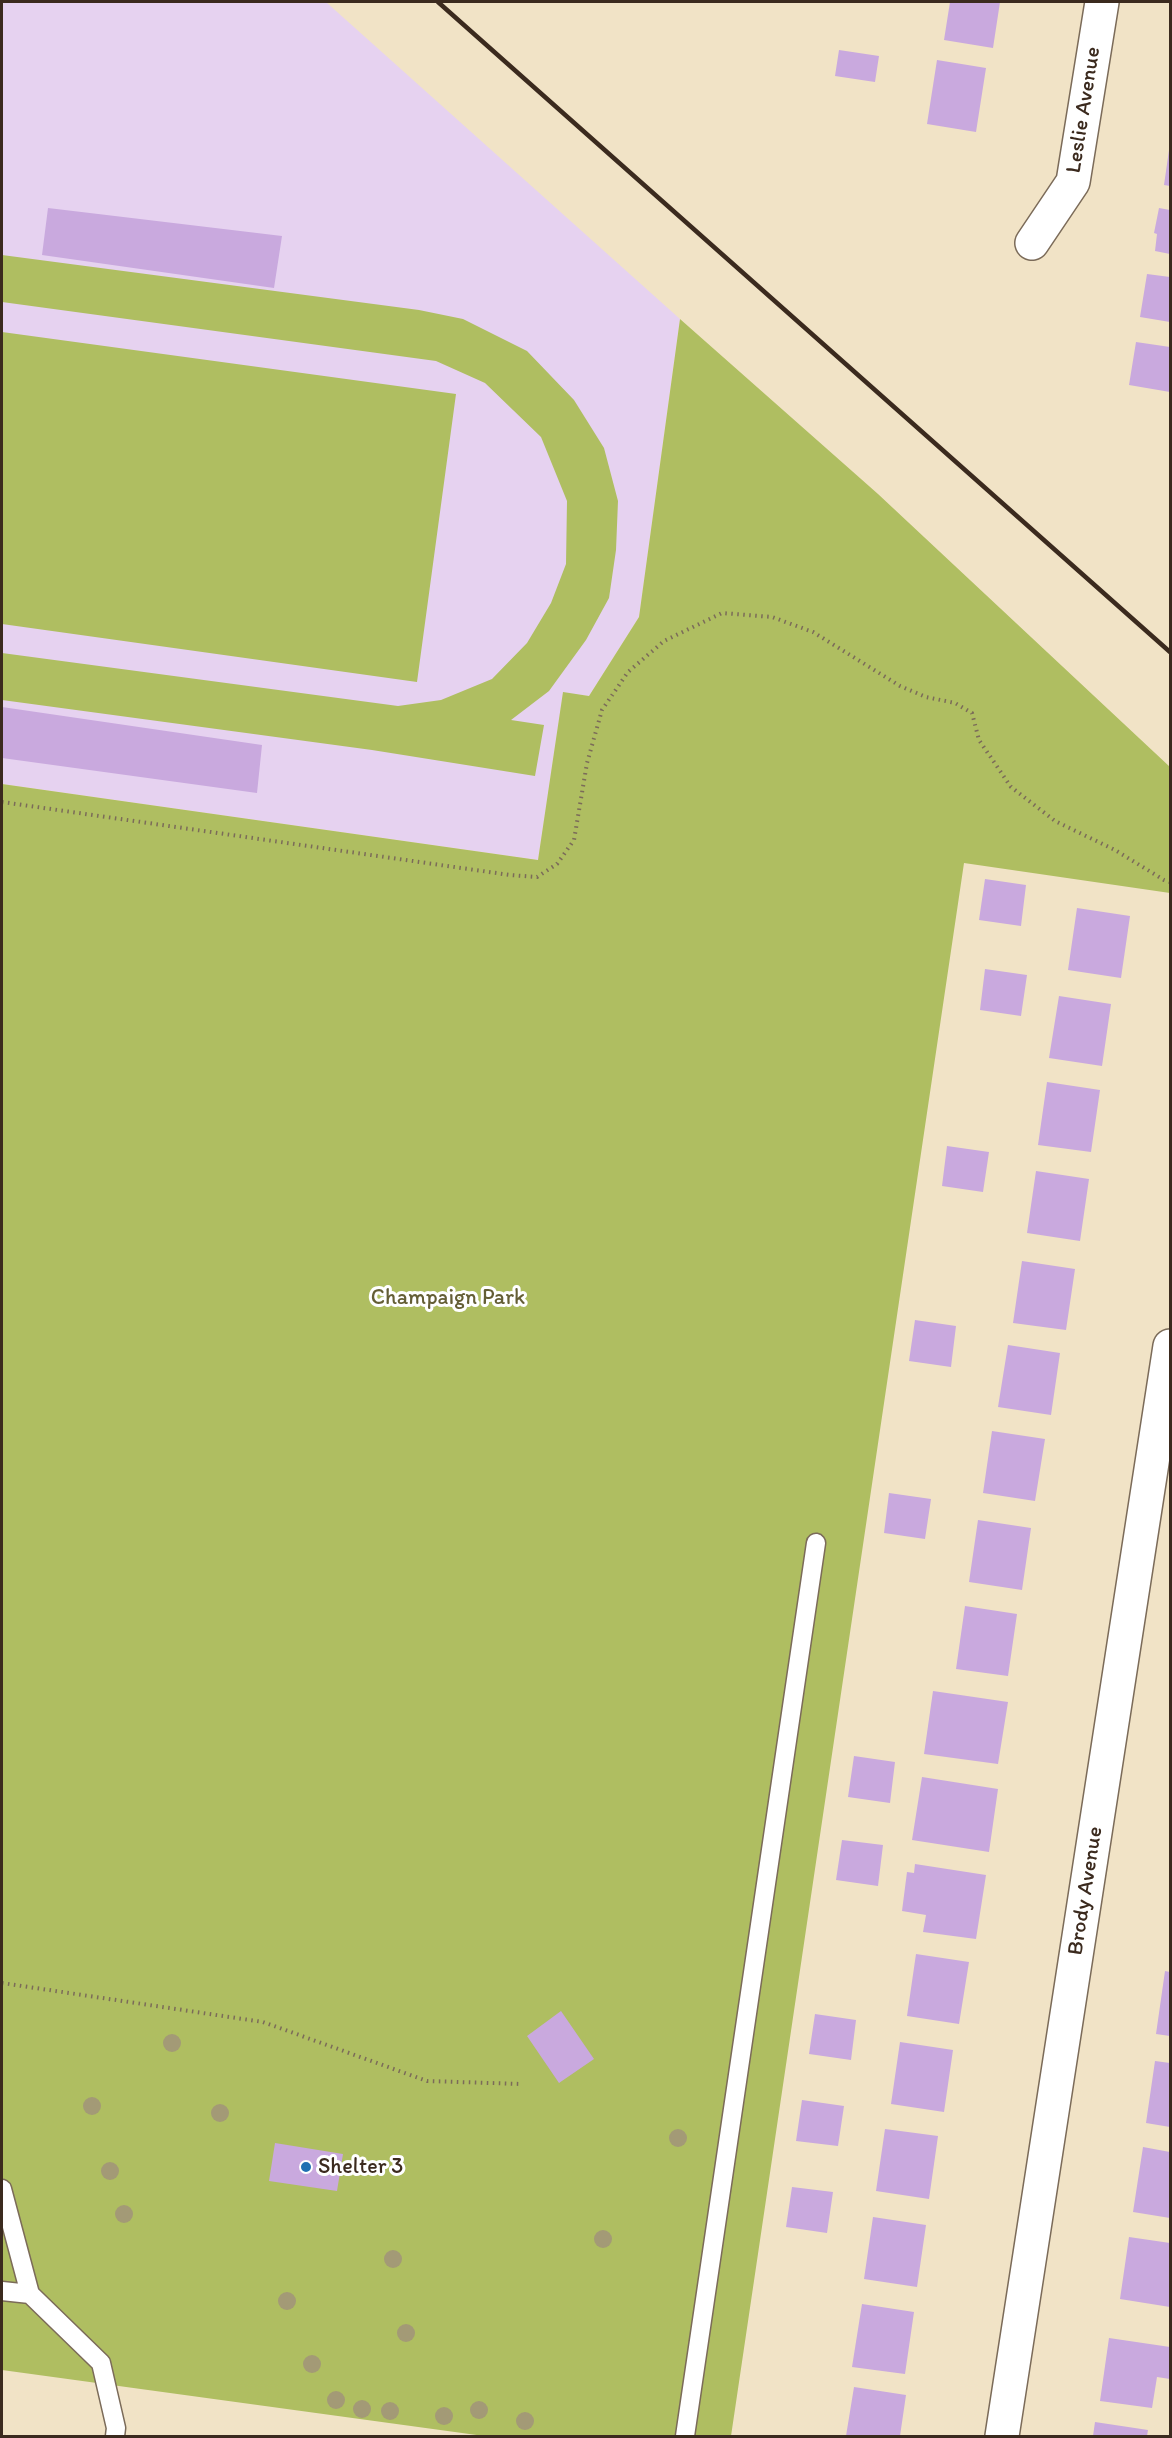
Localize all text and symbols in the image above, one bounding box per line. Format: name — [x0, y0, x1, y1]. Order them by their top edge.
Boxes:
street label: Leslie Avenue — [1061, 45, 1107, 175]
park label: Champaign Park — [371, 1285, 525, 1311]
street label: Brody Avenue — [1063, 1825, 1109, 1957]
place label: Shelter 3 — [318, 2154, 403, 2180]
marker: Shelter 3 — [299, 2160, 313, 2174]

